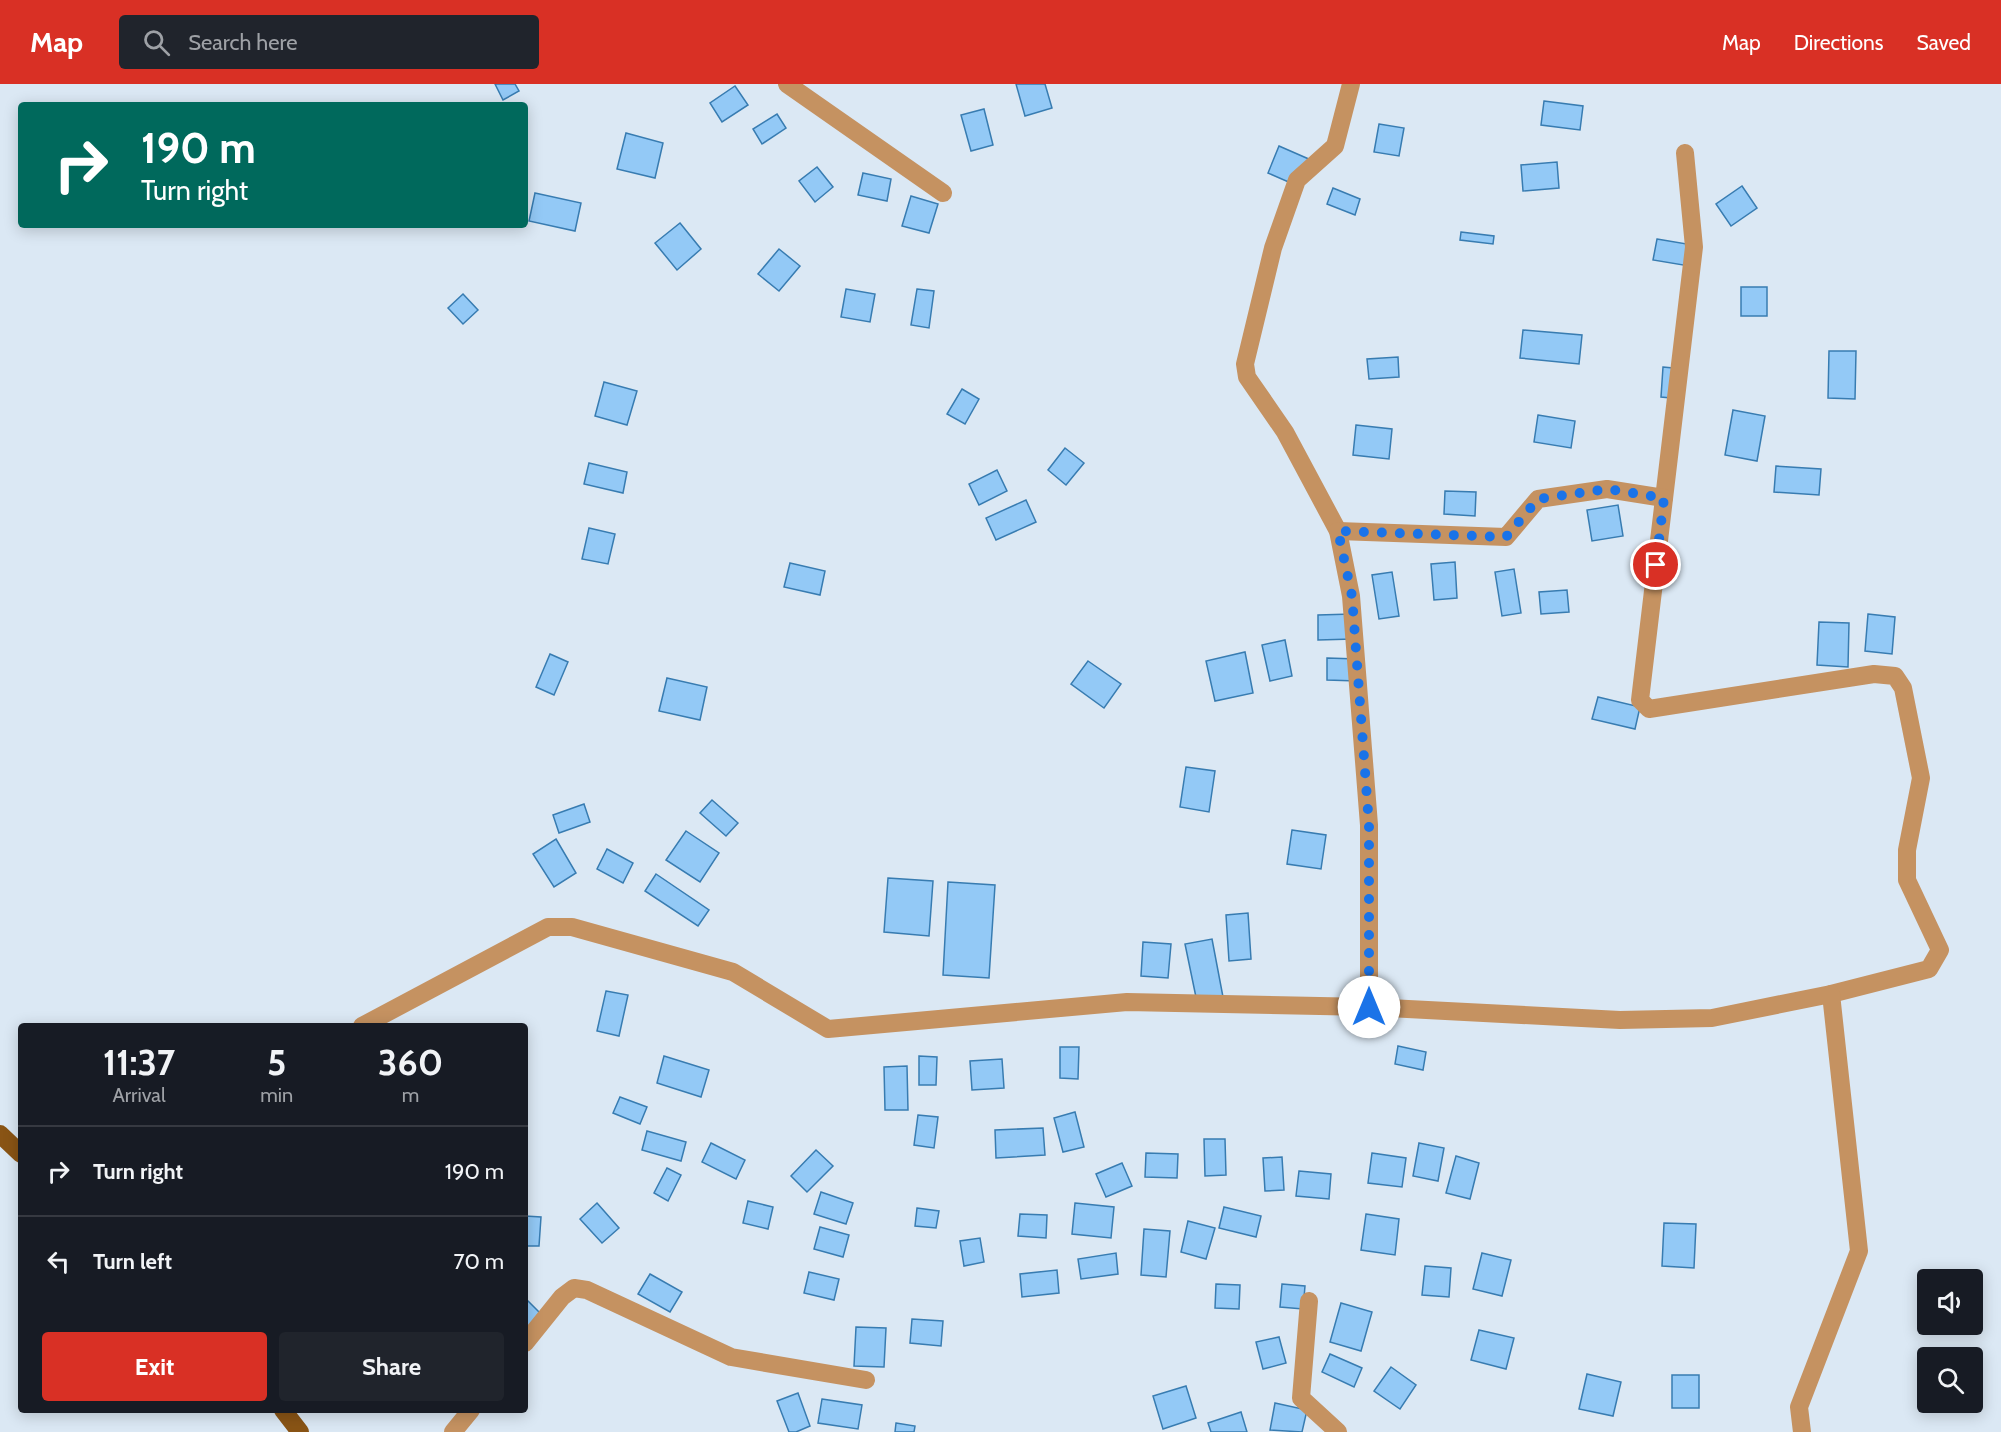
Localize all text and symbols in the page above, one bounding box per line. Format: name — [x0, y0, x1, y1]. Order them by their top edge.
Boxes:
search box — [119, 15, 539, 69]
text: Map — [30, 25, 83, 59]
icon: search — [140, 26, 173, 59]
text: Search here — [188, 29, 297, 56]
text: Map — [1722, 30, 1761, 55]
text: Directions — [1794, 30, 1883, 55]
text: Saved — [1916, 30, 1971, 55]
text: 190 m — [141, 122, 256, 174]
icon: right — [42, 126, 120, 204]
text: Turn right — [141, 174, 248, 207]
pin — [1630, 539, 1681, 590]
icon: arrive — [1639, 548, 1672, 581]
position arrow — [1337, 975, 1401, 1039]
text: 11:37 — [103, 1040, 175, 1084]
text: 5 — [267, 1040, 286, 1084]
text: 360 — [378, 1040, 443, 1084]
text: Arrival — [112, 1083, 166, 1107]
text: min — [260, 1083, 293, 1107]
text: m — [402, 1083, 419, 1107]
icon: right — [42, 1155, 75, 1188]
text: Turn right — [93, 1158, 183, 1185]
text: 190 m — [445, 1158, 504, 1185]
icon: left — [42, 1245, 75, 1278]
text: Turn left — [93, 1248, 172, 1275]
text: 70 m — [454, 1248, 504, 1275]
map controls — [1917, 1269, 1983, 1413]
button: sound — [1917, 1269, 1983, 1335]
button: Exit — [42, 1332, 267, 1401]
button: Share — [279, 1332, 504, 1401]
button: search — [1917, 1347, 1983, 1413]

